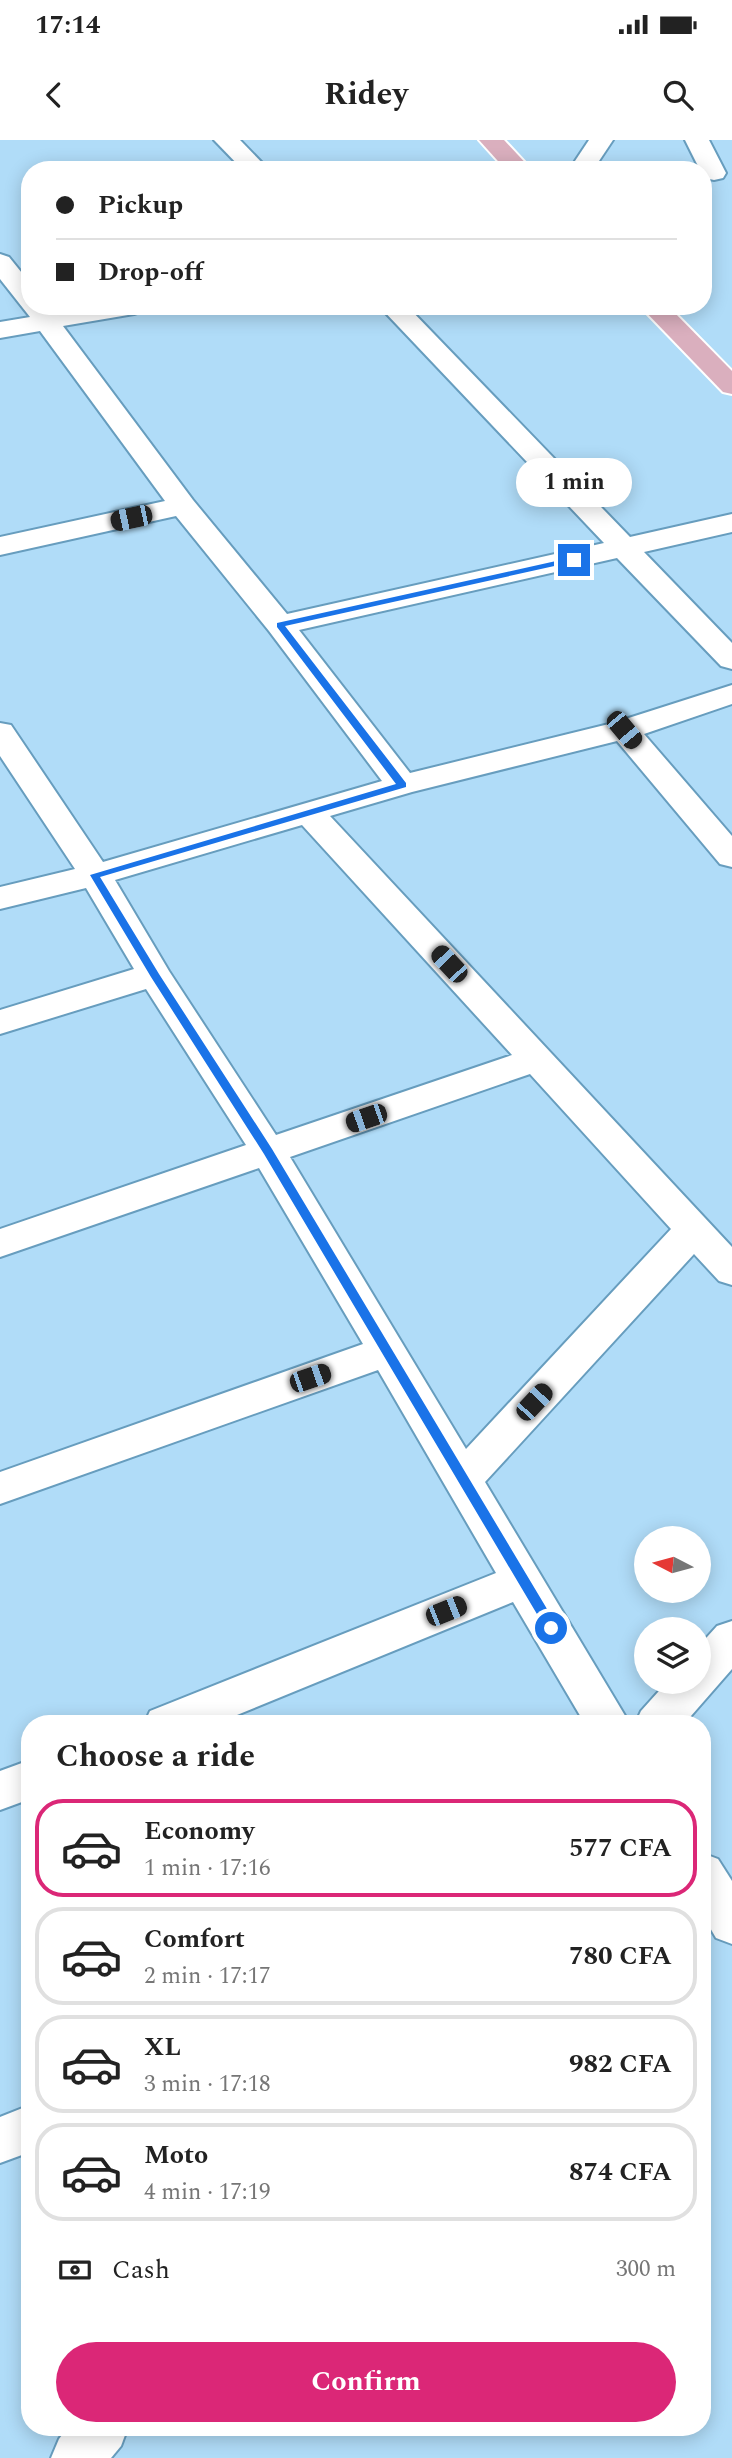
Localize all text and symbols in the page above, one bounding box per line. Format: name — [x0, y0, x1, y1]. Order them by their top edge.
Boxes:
text: 17:14 — [35, 5, 100, 45]
text: Ridey — [324, 70, 408, 119]
icon: back — [35, 76, 73, 114]
icon: search — [659, 76, 697, 114]
text: Pickup — [98, 185, 183, 225]
text: Drop-off — [98, 252, 203, 292]
callout: 1 min — [516, 458, 632, 508]
text: 1 min — [543, 465, 605, 500]
car — [109, 503, 154, 533]
route end — [558, 544, 590, 576]
car — [603, 707, 646, 753]
car — [427, 941, 472, 987]
car — [343, 1101, 390, 1135]
car — [287, 1361, 334, 1395]
car — [512, 1379, 557, 1425]
north arrow — [634, 1526, 710, 1603]
map controls — [634, 1526, 711, 1694]
car — [423, 1593, 470, 1629]
route start — [535, 1612, 567, 1644]
button: layers — [634, 1617, 711, 1694]
text: Choose a ride — [56, 1732, 255, 1781]
text: Economy — [144, 1811, 254, 1851]
icon: car — [60, 1817, 123, 1880]
text: 577 CFA — [569, 1828, 672, 1868]
text: 1 min · 17:16 — [144, 1851, 271, 1886]
text: Comfort — [144, 1919, 245, 1959]
icon: car — [60, 1925, 123, 1988]
text: 780 CFA — [569, 1936, 672, 1976]
text: 2 min · 17:17 — [144, 1959, 271, 1994]
text: XL — [144, 2027, 181, 2067]
icon: car — [60, 2033, 123, 2096]
text: 982 CFA — [569, 2044, 672, 2084]
text: 3 min · 17:18 — [144, 2067, 271, 2102]
text: Moto — [144, 2135, 208, 2175]
icon: car — [60, 2141, 123, 2204]
text: 874 CFA — [569, 2152, 672, 2192]
text: 4 min · 17:19 — [144, 2175, 271, 2210]
text: Cash — [112, 2250, 170, 2290]
icon: cash — [56, 2251, 94, 2289]
text: 300 m — [616, 2252, 676, 2287]
button: Confirm — [56, 2342, 676, 2422]

